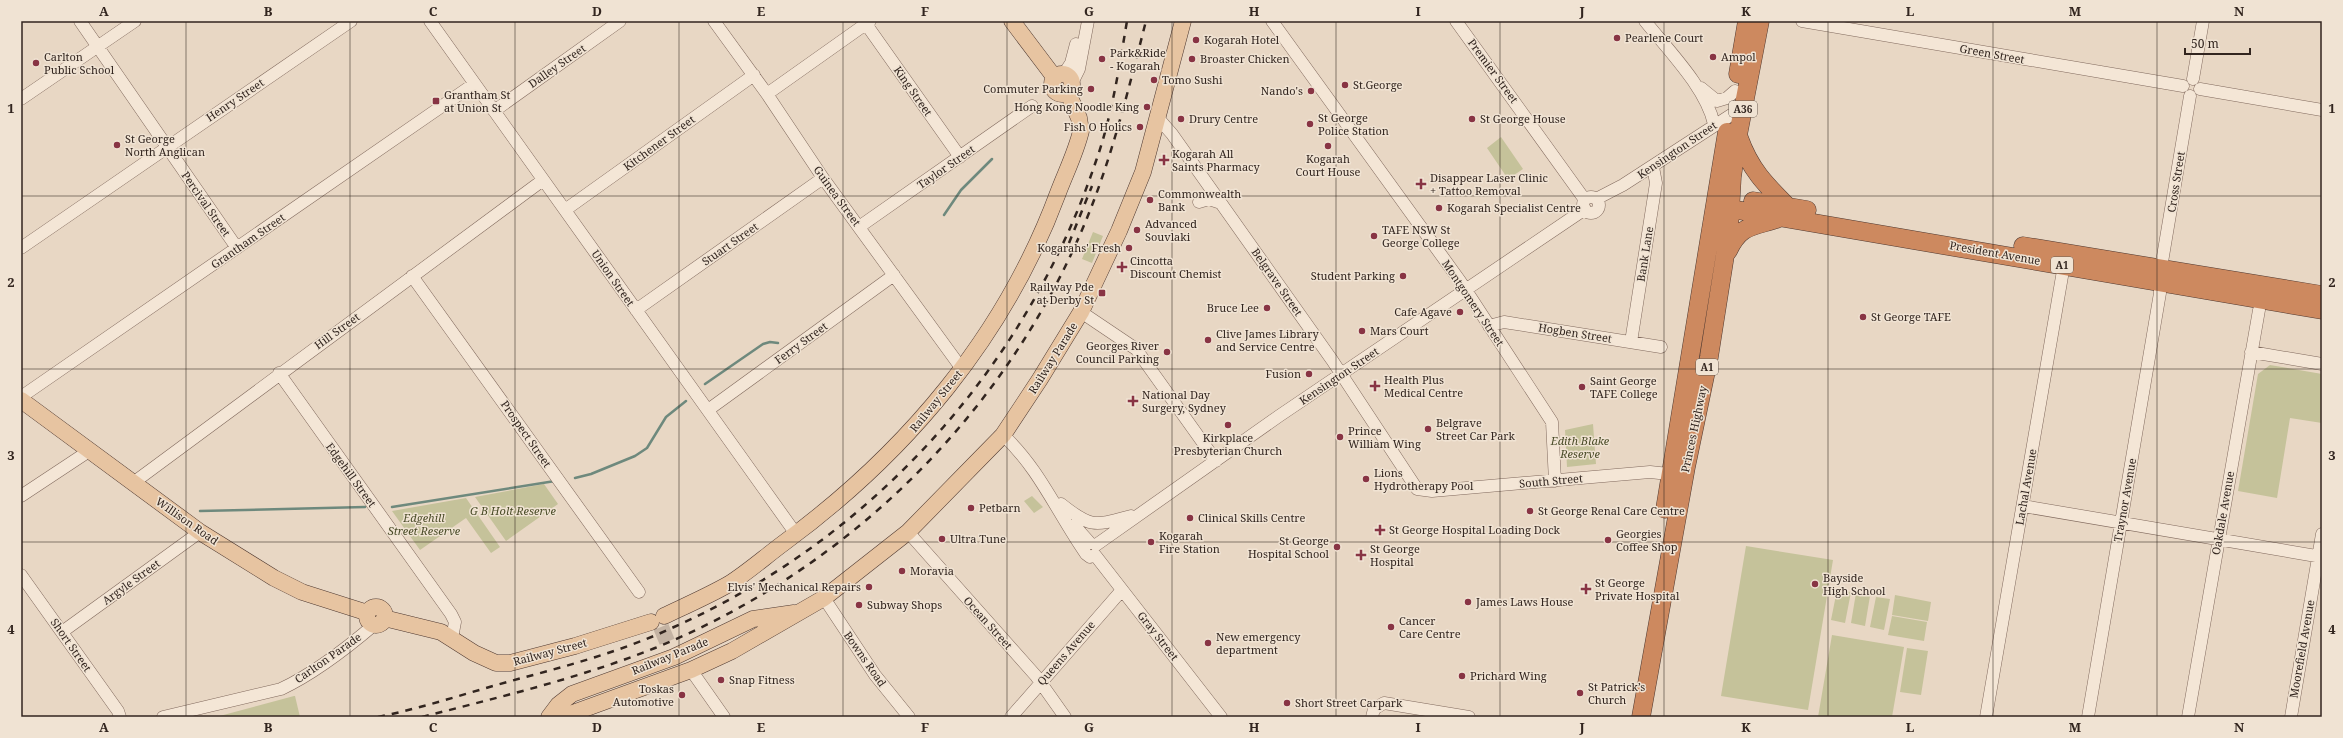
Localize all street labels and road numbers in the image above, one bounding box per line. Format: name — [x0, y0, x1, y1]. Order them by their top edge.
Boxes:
street label: Premier Street — [1465, 35, 1522, 106]
street label: Dalley Street — [525, 40, 588, 91]
street label: Green Street — [1959, 40, 2026, 67]
street label: King Street — [891, 63, 936, 119]
street label: Henry Street — [203, 75, 267, 124]
road number: A36 — [1729, 101, 1757, 117]
street label: Kitchener Street — [620, 111, 698, 174]
street label: Kensington Street — [1634, 117, 1719, 182]
street label: Taylor Street — [914, 141, 978, 192]
street label: Cross Street — [2163, 150, 2188, 214]
street label: Guinea Street — [810, 163, 864, 229]
street label: Percival Street — [178, 168, 234, 239]
street label: Grantham Street — [208, 209, 288, 272]
street label: Stuart Street — [699, 219, 761, 269]
street label: Bank Lane — [1633, 225, 1656, 283]
street label: President Avenue — [1948, 237, 2042, 268]
street label: Belgrave Street — [1249, 245, 1306, 319]
street label: Union Street — [588, 247, 638, 309]
street label: Montgomery Street — [1439, 257, 1508, 349]
road number: A1 — [2051, 257, 2073, 273]
street label: Hill Street — [311, 309, 362, 352]
street label: Ferry Street — [771, 318, 830, 367]
street label: Railway Parade — [1025, 319, 1081, 396]
street label: Hogben Street — [1537, 319, 1613, 346]
street label: Kensington Street — [1296, 343, 1381, 408]
road number: A1 — [1696, 359, 1718, 375]
street label: Railway Street — [906, 367, 965, 435]
street label: Princes Highway — [1677, 383, 1710, 474]
street label: Prospect Street — [498, 397, 555, 470]
street label: Edgehill Street — [323, 439, 380, 510]
street label: Lachal Avenue — [2011, 447, 2040, 526]
street label: Traynor Avenue — [2110, 457, 2139, 543]
street label: South Street — [1519, 470, 1583, 491]
street label: Oakdale Avenue — [2208, 470, 2237, 556]
street label: Willison Road — [153, 493, 222, 548]
street label: Argyle Street — [99, 555, 163, 608]
street label: Ocean Street — [961, 593, 1016, 652]
street label: Moorefield Avenue — [2285, 598, 2318, 699]
street label: Gray Street — [1134, 608, 1182, 663]
street label: Short Street — [48, 615, 95, 674]
street label: Queens Avenue — [1033, 617, 1098, 688]
street label: Bowns Road — [841, 628, 890, 690]
street label: Carlton Parade — [291, 629, 364, 686]
street label: Railway Parade — [629, 633, 711, 678]
street label: Railway Street — [511, 634, 588, 669]

